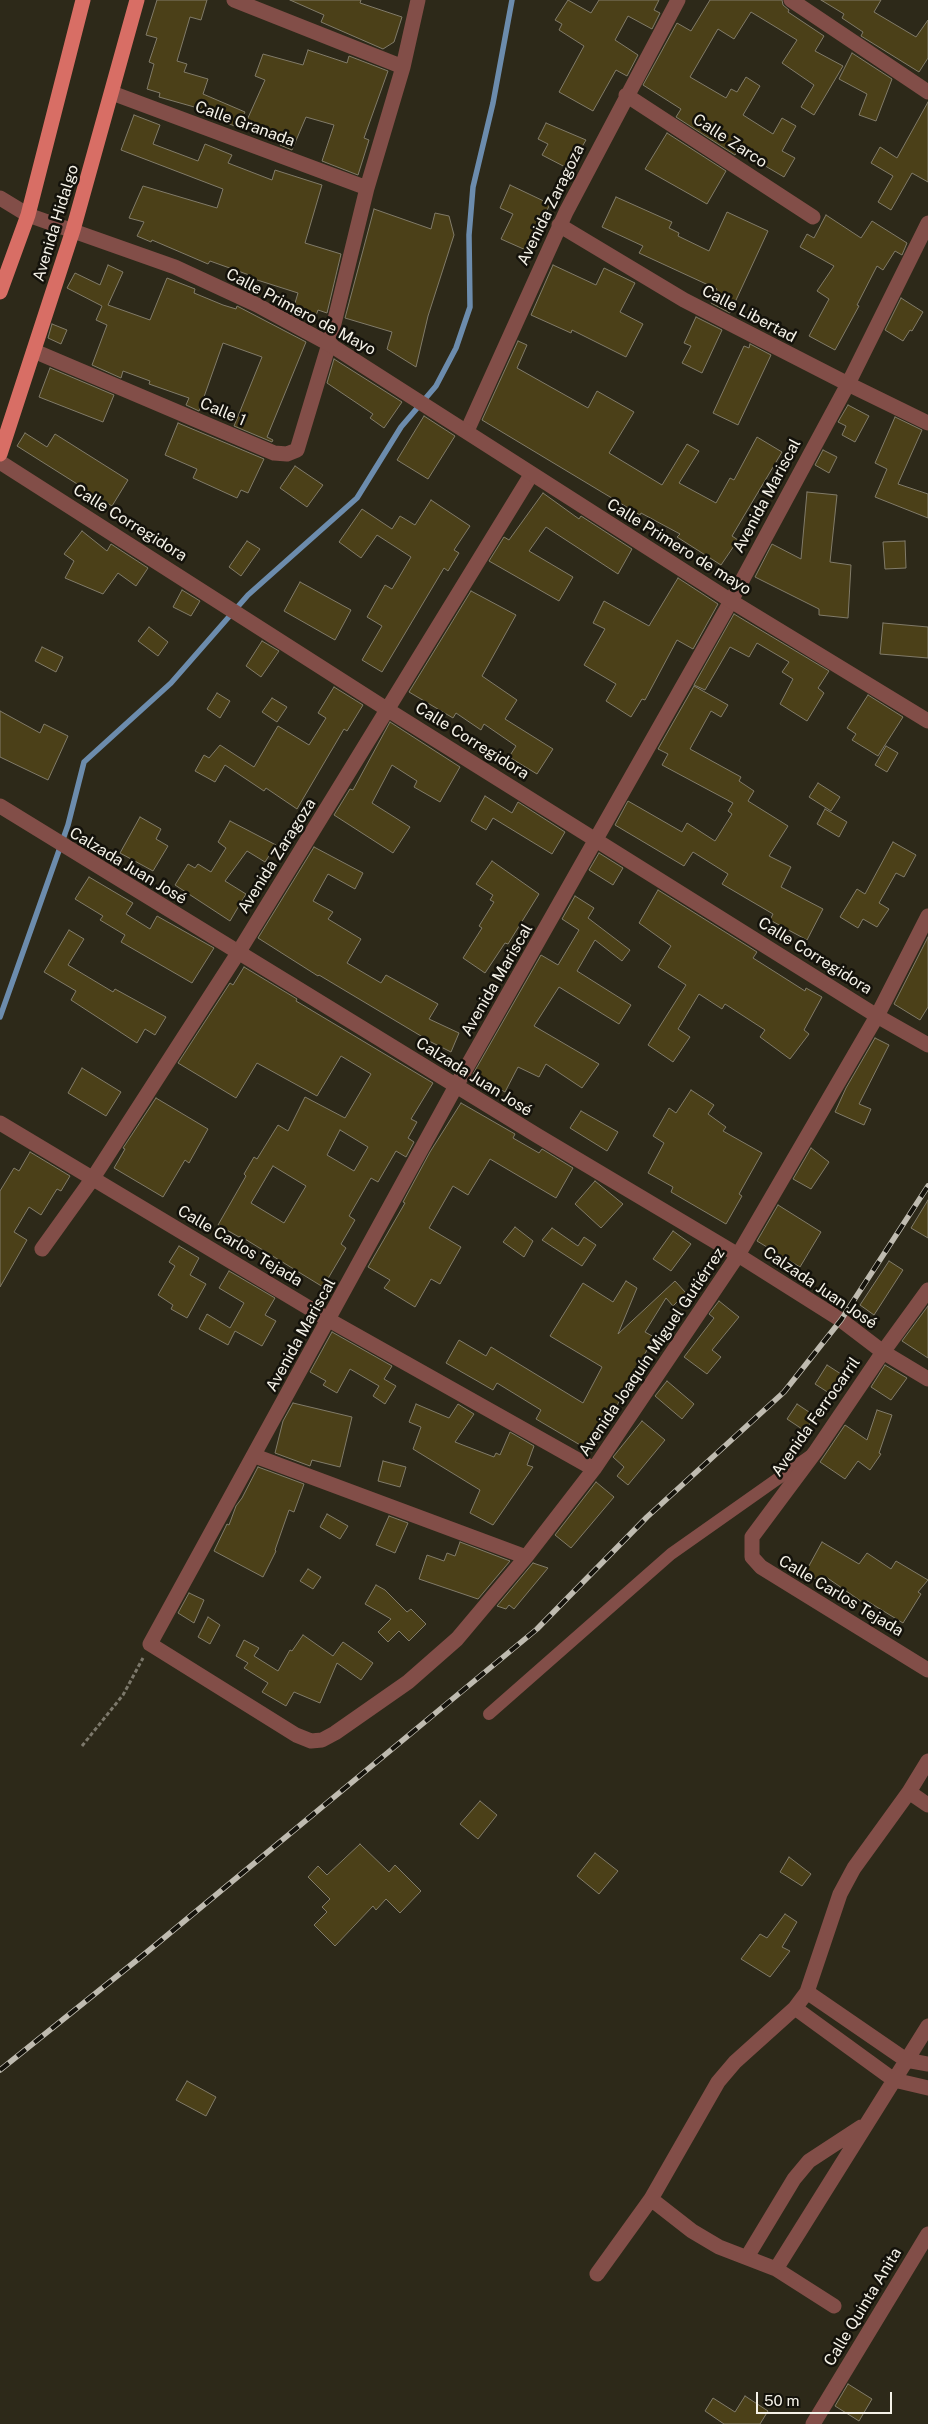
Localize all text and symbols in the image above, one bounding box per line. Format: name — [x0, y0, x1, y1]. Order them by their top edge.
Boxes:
street label: Calle Granada — [193, 97, 297, 151]
street label: Calle Zarco — [689, 110, 771, 172]
street label: Avenida Zaragoza — [513, 141, 589, 269]
street label: Avenida Hidalgo — [29, 162, 83, 284]
street label: Calle Primero de Mayo — [223, 264, 379, 360]
street label: Calle Libertad — [698, 281, 800, 347]
street label: Calle 1 — [197, 394, 249, 430]
street label: Avenida Mariscal — [729, 436, 805, 556]
street label: Calle Corregidora — [70, 480, 190, 566]
street label: Calle Primero de mayo — [603, 495, 755, 599]
street label: Calle Corregidora — [412, 698, 532, 784]
street label: Avenida Zaragoza — [234, 795, 320, 917]
street label: Calzada Juan José — [66, 823, 190, 909]
street label: Calle Corregidora — [755, 913, 875, 999]
street label: Avenida Mariscal — [457, 920, 537, 1040]
street label: Calzada Juan José — [412, 1033, 536, 1121]
street label: Calle Carlos Tejada — [174, 1201, 306, 1291]
street label: Calzada Juan José — [759, 1243, 881, 1333]
street label: Avenida Joaquín Miguel Gutiérrez — [575, 1244, 729, 1460]
street label: Avenida Mariscal — [262, 1275, 340, 1395]
street label: Avenida Ferrocarril — [768, 1354, 864, 1480]
street label: Calle Carlos Tejada — [775, 1551, 907, 1641]
street label: Calle Quinta Anita — [820, 2244, 906, 2370]
scale bar — [758, 2382, 894, 2414]
text: 50 m — [764, 2392, 799, 2409]

